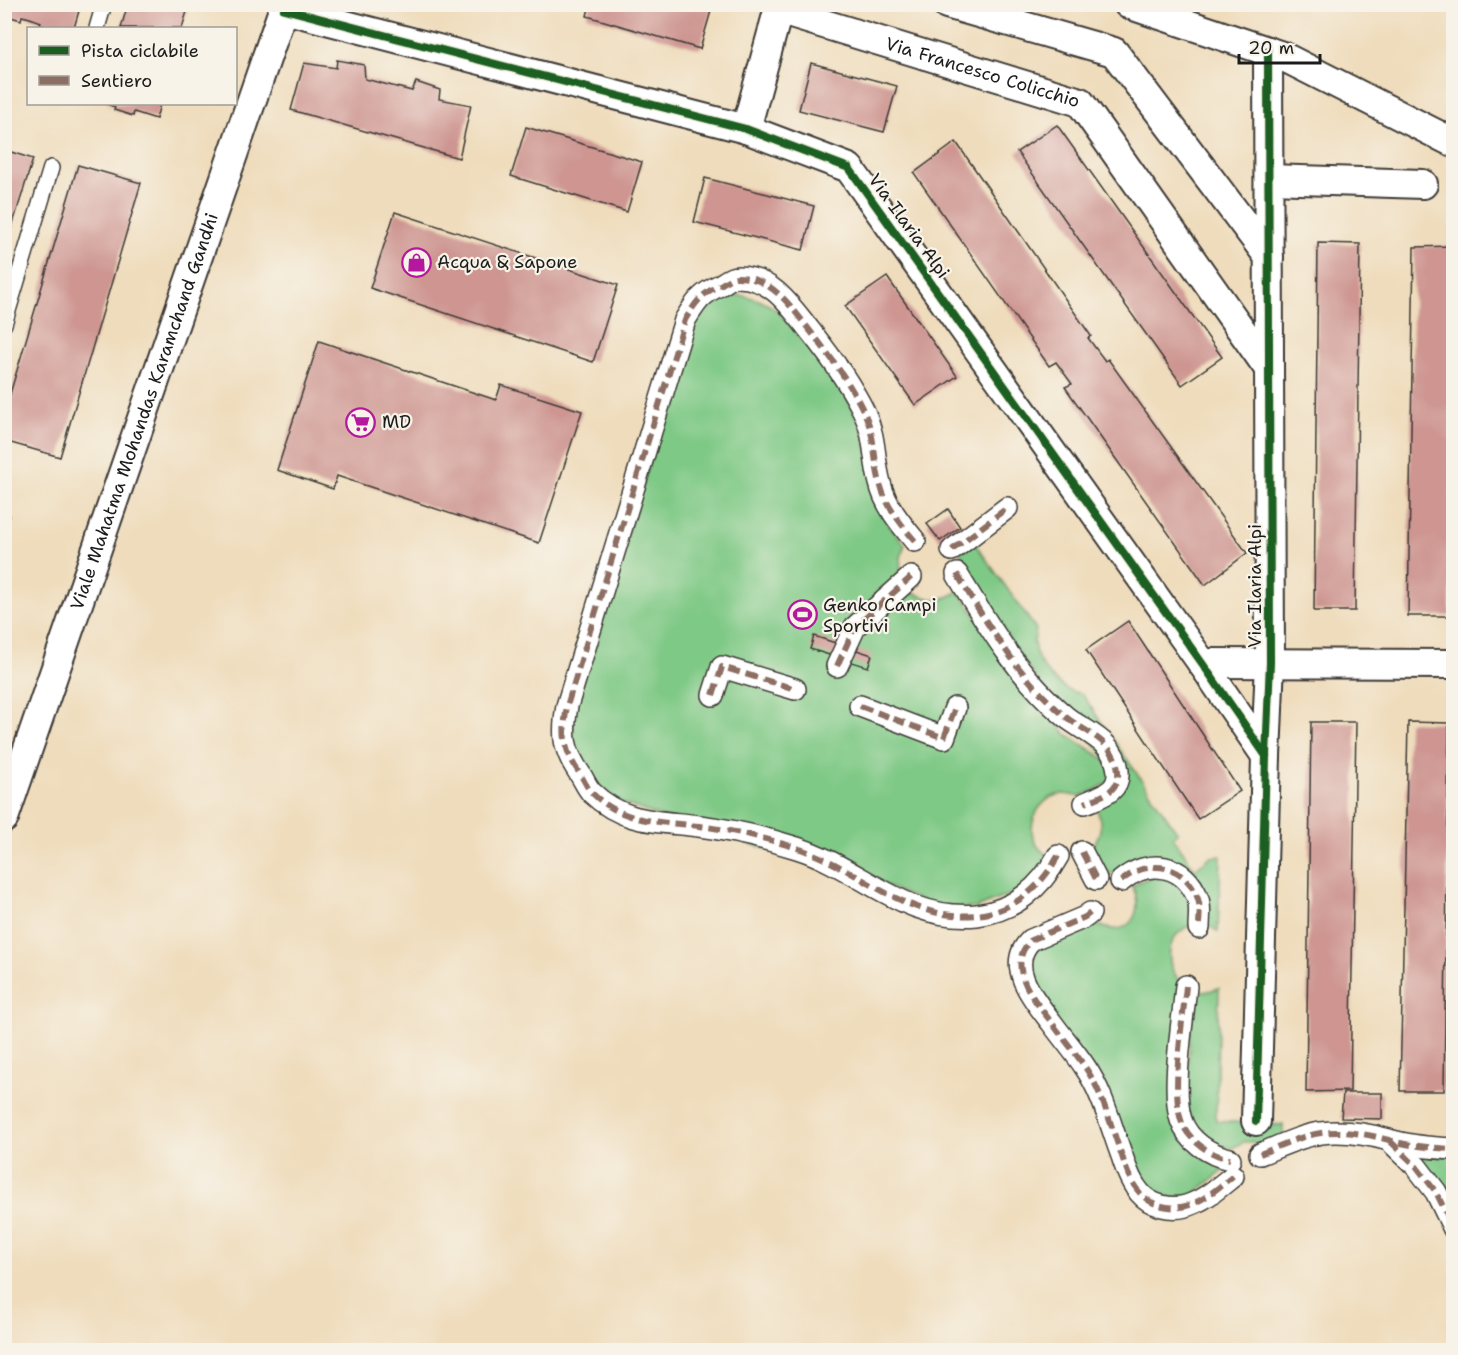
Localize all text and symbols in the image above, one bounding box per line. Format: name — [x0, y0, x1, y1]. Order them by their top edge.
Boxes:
legend — [27, 27, 237, 105]
scale bar — [1239, 27, 1320, 65]
street label: Via Francesco Colicchio — [883, 31, 1083, 113]
text: 20 m — [1248, 36, 1294, 60]
text: Pista ciclabile — [81, 39, 199, 63]
text: Sentiero — [81, 69, 152, 93]
street label: Via Ilaria Alpi — [863, 169, 955, 283]
street label: Viale Mahatma Mohandas Karamchand Gandhi — [65, 210, 224, 613]
shop icon: Acqua & Sapone — [400, 246, 432, 278]
place label: Acqua & Sapone — [437, 250, 577, 274]
supermarket icon: MD — [345, 406, 377, 438]
place label: MD — [382, 410, 411, 434]
street label: Via Ilaria Alpi — [1243, 524, 1267, 648]
place label: Genko Campi Sportivi — [823, 593, 937, 638]
sports icon: Genko Campi Sportivi — [786, 599, 818, 631]

